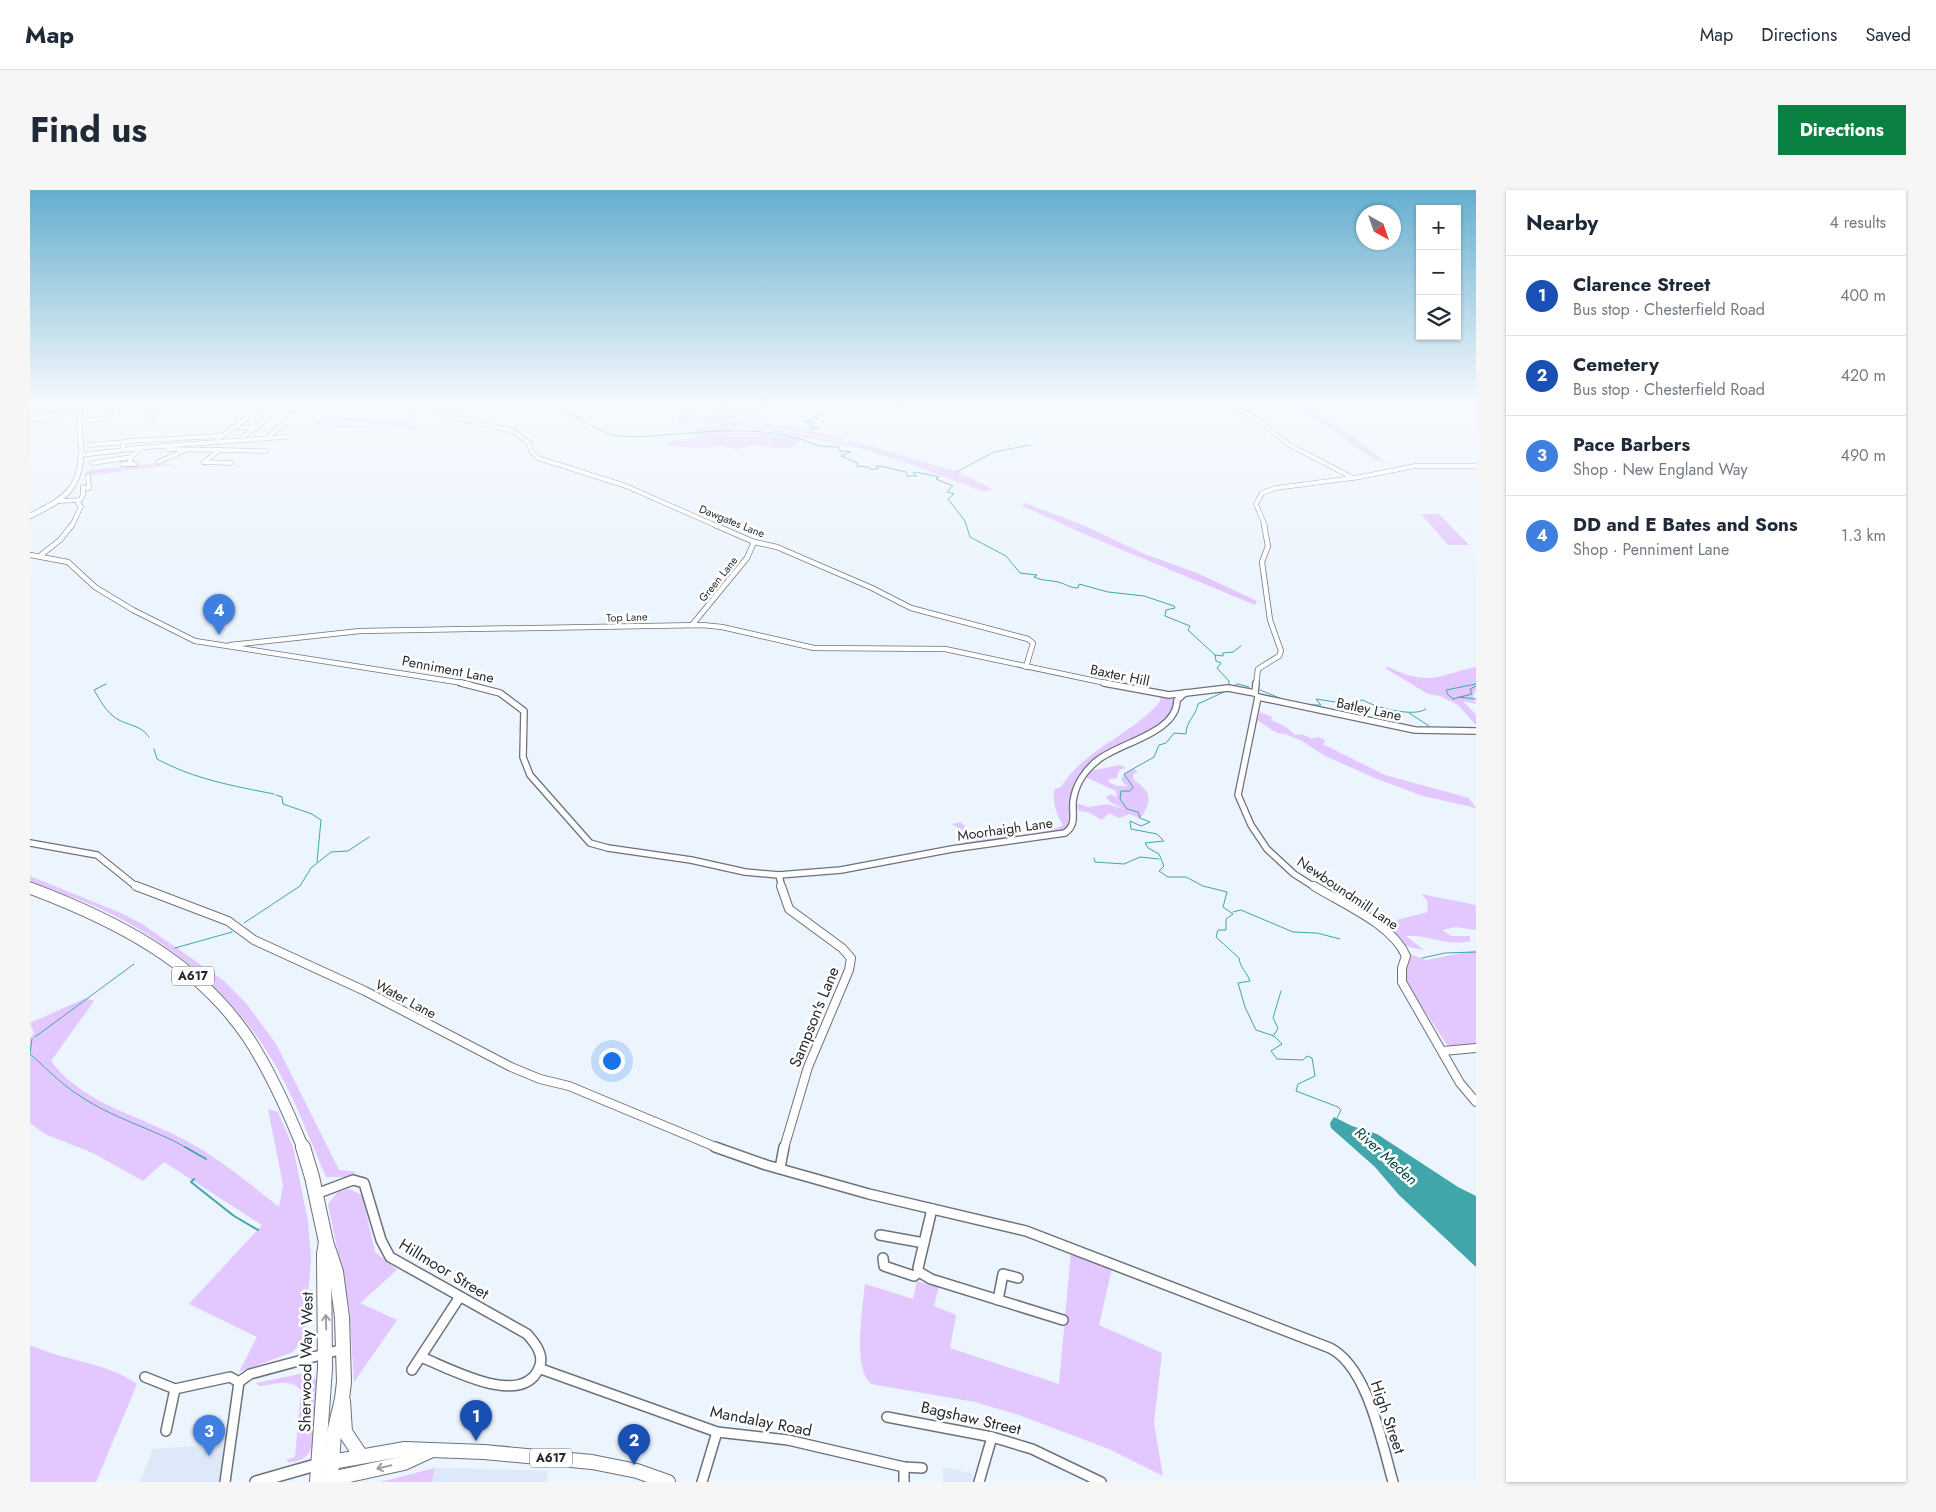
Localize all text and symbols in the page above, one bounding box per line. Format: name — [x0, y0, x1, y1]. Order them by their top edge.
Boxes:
text: Map — [25, 17, 74, 52]
text: Map — [1700, 22, 1733, 48]
text: Directions — [1761, 22, 1837, 48]
text: Saved — [1865, 22, 1911, 48]
text: Find us — [30, 105, 147, 155]
button: Directions — [1778, 105, 1906, 155]
north arrow — [1356, 205, 1401, 250]
map controls — [1416, 205, 1461, 340]
button: + — [1416, 205, 1461, 250]
text: Nearby — [1526, 208, 1598, 238]
text: 4 results — [1830, 211, 1886, 234]
button: − — [1416, 250, 1461, 295]
text: Clarence Street — [1573, 271, 1710, 298]
text: 1 — [1538, 284, 1546, 307]
text: 400 m — [1840, 284, 1886, 307]
button: layers — [1416, 295, 1461, 340]
text: Bus stop · Chesterfield Road — [1573, 298, 1765, 321]
text: Cemetery — [1573, 351, 1659, 378]
text: 2 — [1537, 364, 1547, 387]
text: 420 m — [1841, 364, 1886, 387]
text: Bus stop · Chesterfield Road — [1573, 378, 1765, 401]
text: Pace Barbers — [1573, 431, 1690, 458]
text: 3 — [1537, 444, 1547, 467]
text: 490 m — [1841, 444, 1886, 467]
text: Shop · New England Way — [1573, 458, 1747, 481]
street label: Dawgates Lane — [697, 501, 767, 542]
text: DD and E Bates and Sons — [1573, 511, 1798, 538]
text: 4 — [1536, 524, 1548, 547]
text: 1.3 km — [1841, 524, 1886, 547]
text: Shop · Penniment Lane — [1573, 538, 1729, 561]
street label: Green Lane — [695, 553, 741, 605]
pin: 4 — [203, 594, 235, 635]
street label: Top Lane — [606, 608, 648, 626]
street label: Penniment Lane — [400, 650, 496, 688]
street label: Baxter Hill — [1089, 659, 1151, 691]
street label: Batley Lane — [1335, 692, 1403, 726]
street label: Moorhaigh Lane — [956, 812, 1054, 846]
street label: Newboundmill Lane — [1293, 852, 1403, 934]
street label: Sampson's Lane — [783, 963, 845, 1071]
road number: A617 — [172, 966, 214, 986]
street label: Water Lane — [372, 975, 440, 1023]
your location — [599, 1048, 625, 1074]
water label: River Meden — [1350, 1122, 1422, 1190]
street label: Hillmoor Street — [395, 1233, 494, 1305]
street label: Sherwood Way West — [293, 1292, 319, 1432]
one-way arrow — [322, 1315, 331, 1331]
street label: High Street — [1365, 1377, 1411, 1457]
street label: Bagshaw Street — [919, 1395, 1023, 1441]
pin: 1 — [460, 1400, 492, 1441]
street label: Mandalay Road — [708, 1400, 814, 1442]
pin: 3 — [193, 1415, 225, 1456]
pin: 2 — [618, 1424, 650, 1465]
road number: A617 — [530, 1448, 572, 1468]
one-way arrow — [377, 1463, 393, 1472]

